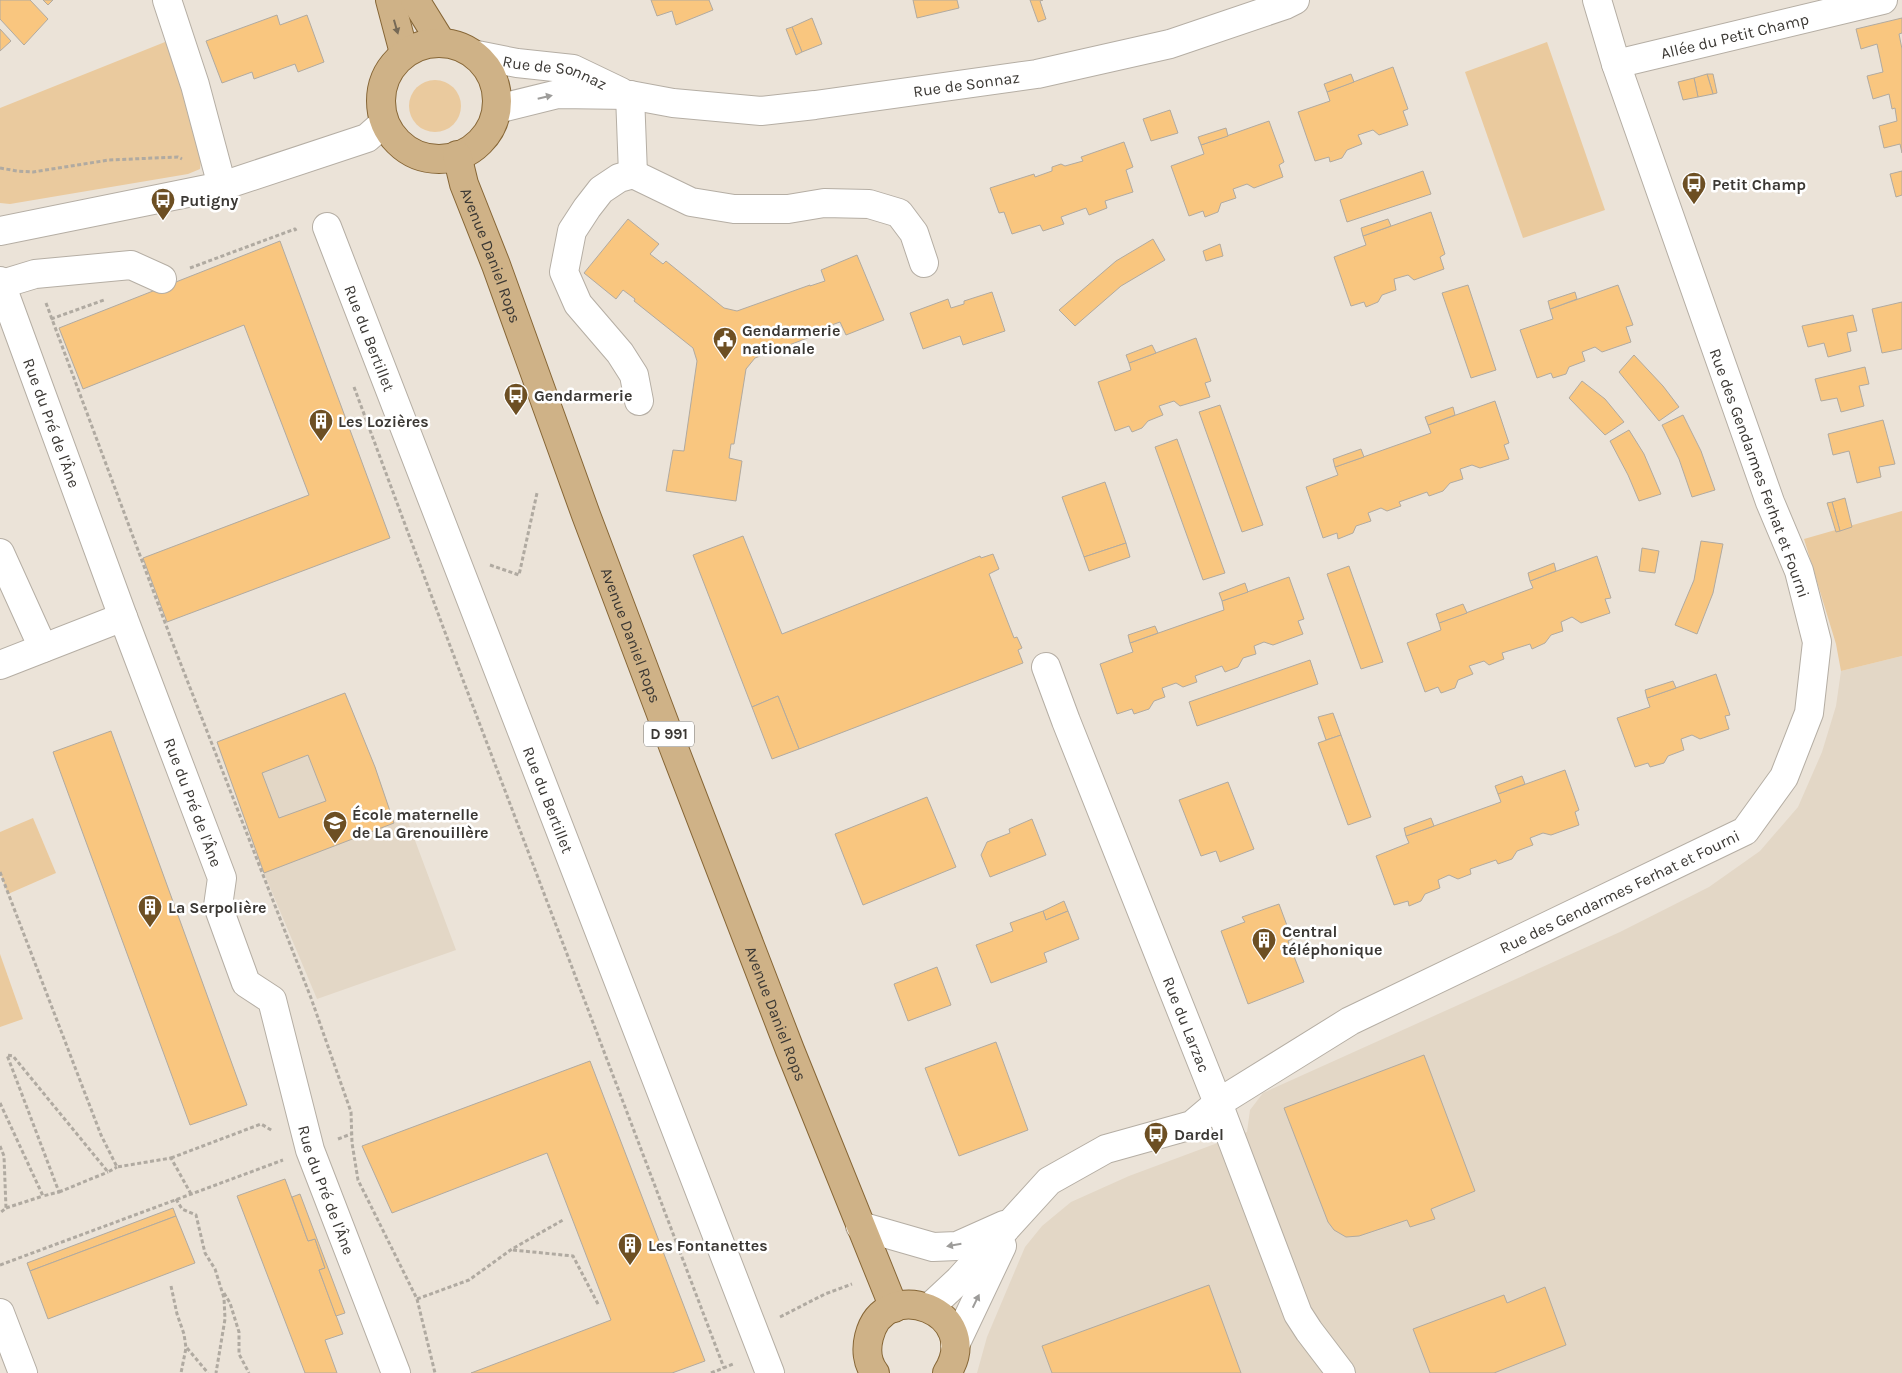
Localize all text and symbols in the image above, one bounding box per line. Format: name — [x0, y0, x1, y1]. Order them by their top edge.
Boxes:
street label: Allée du Petit Champ — [1659, 9, 1811, 63]
one-way arrow — [393, 19, 401, 34]
street label: Rue de Sonnaz — [501, 51, 610, 94]
street label: Rue de Sonnaz — [912, 68, 1021, 101]
one-way arrow — [537, 93, 552, 101]
bus stop icon: Petit Champ — [1681, 171, 1707, 205]
place label: Petit Champ — [1712, 175, 1806, 194]
street label: Avenue Daniel Rops — [456, 185, 525, 325]
bus stop icon: Putigny — [150, 187, 176, 221]
place label: Putigny — [180, 191, 238, 210]
street label: Rue du Bertillet — [340, 282, 399, 394]
place label: Gendarmerie nationale — [742, 321, 840, 358]
public building icon: Gendarmerie nationale — [712, 326, 738, 360]
street label: Rue des Gendarmes Ferhat et Fourni — [1705, 346, 1814, 600]
street label: Rue du Pré de l'Âne — [19, 356, 84, 490]
bus stop icon: Gendarmerie — [503, 382, 529, 416]
place label: Gendarmerie — [534, 386, 632, 405]
building icon: Les Lozières — [308, 408, 334, 442]
place label: Les Lozières — [338, 412, 429, 431]
street label: Avenue Daniel Rops — [597, 565, 665, 706]
road number: D 991 — [644, 722, 694, 746]
street label: Rue du Pré de l'Âne — [160, 735, 226, 870]
street label: Rue du Bertillet — [519, 744, 577, 856]
place label: École maternelle de La Grenouillère — [352, 805, 489, 842]
school or university icon: École maternelle de La Grenouillère — [322, 810, 348, 844]
street label: Rue des Gendarmes Ferhat et Fourni — [1497, 826, 1743, 958]
building icon: La Serpolière — [137, 894, 163, 928]
place label: La Serpolière — [168, 898, 266, 917]
place label: Central téléphonique — [1282, 922, 1382, 959]
building icon: Central téléphonique — [1251, 927, 1277, 961]
street label: Avenue Daniel Rops — [741, 943, 810, 1084]
street label: Rue du Larzac — [1159, 974, 1214, 1075]
bus stop icon: Dardel — [1143, 1121, 1169, 1155]
street label: Rue du Pré de l'Âne — [294, 1123, 358, 1257]
place label: Dardel — [1174, 1125, 1224, 1144]
building icon: Les Fontanettes — [617, 1232, 643, 1266]
place label: Les Fontanettes — [648, 1236, 768, 1255]
one-way arrow — [946, 1241, 961, 1249]
one-way arrow — [972, 1294, 980, 1308]

